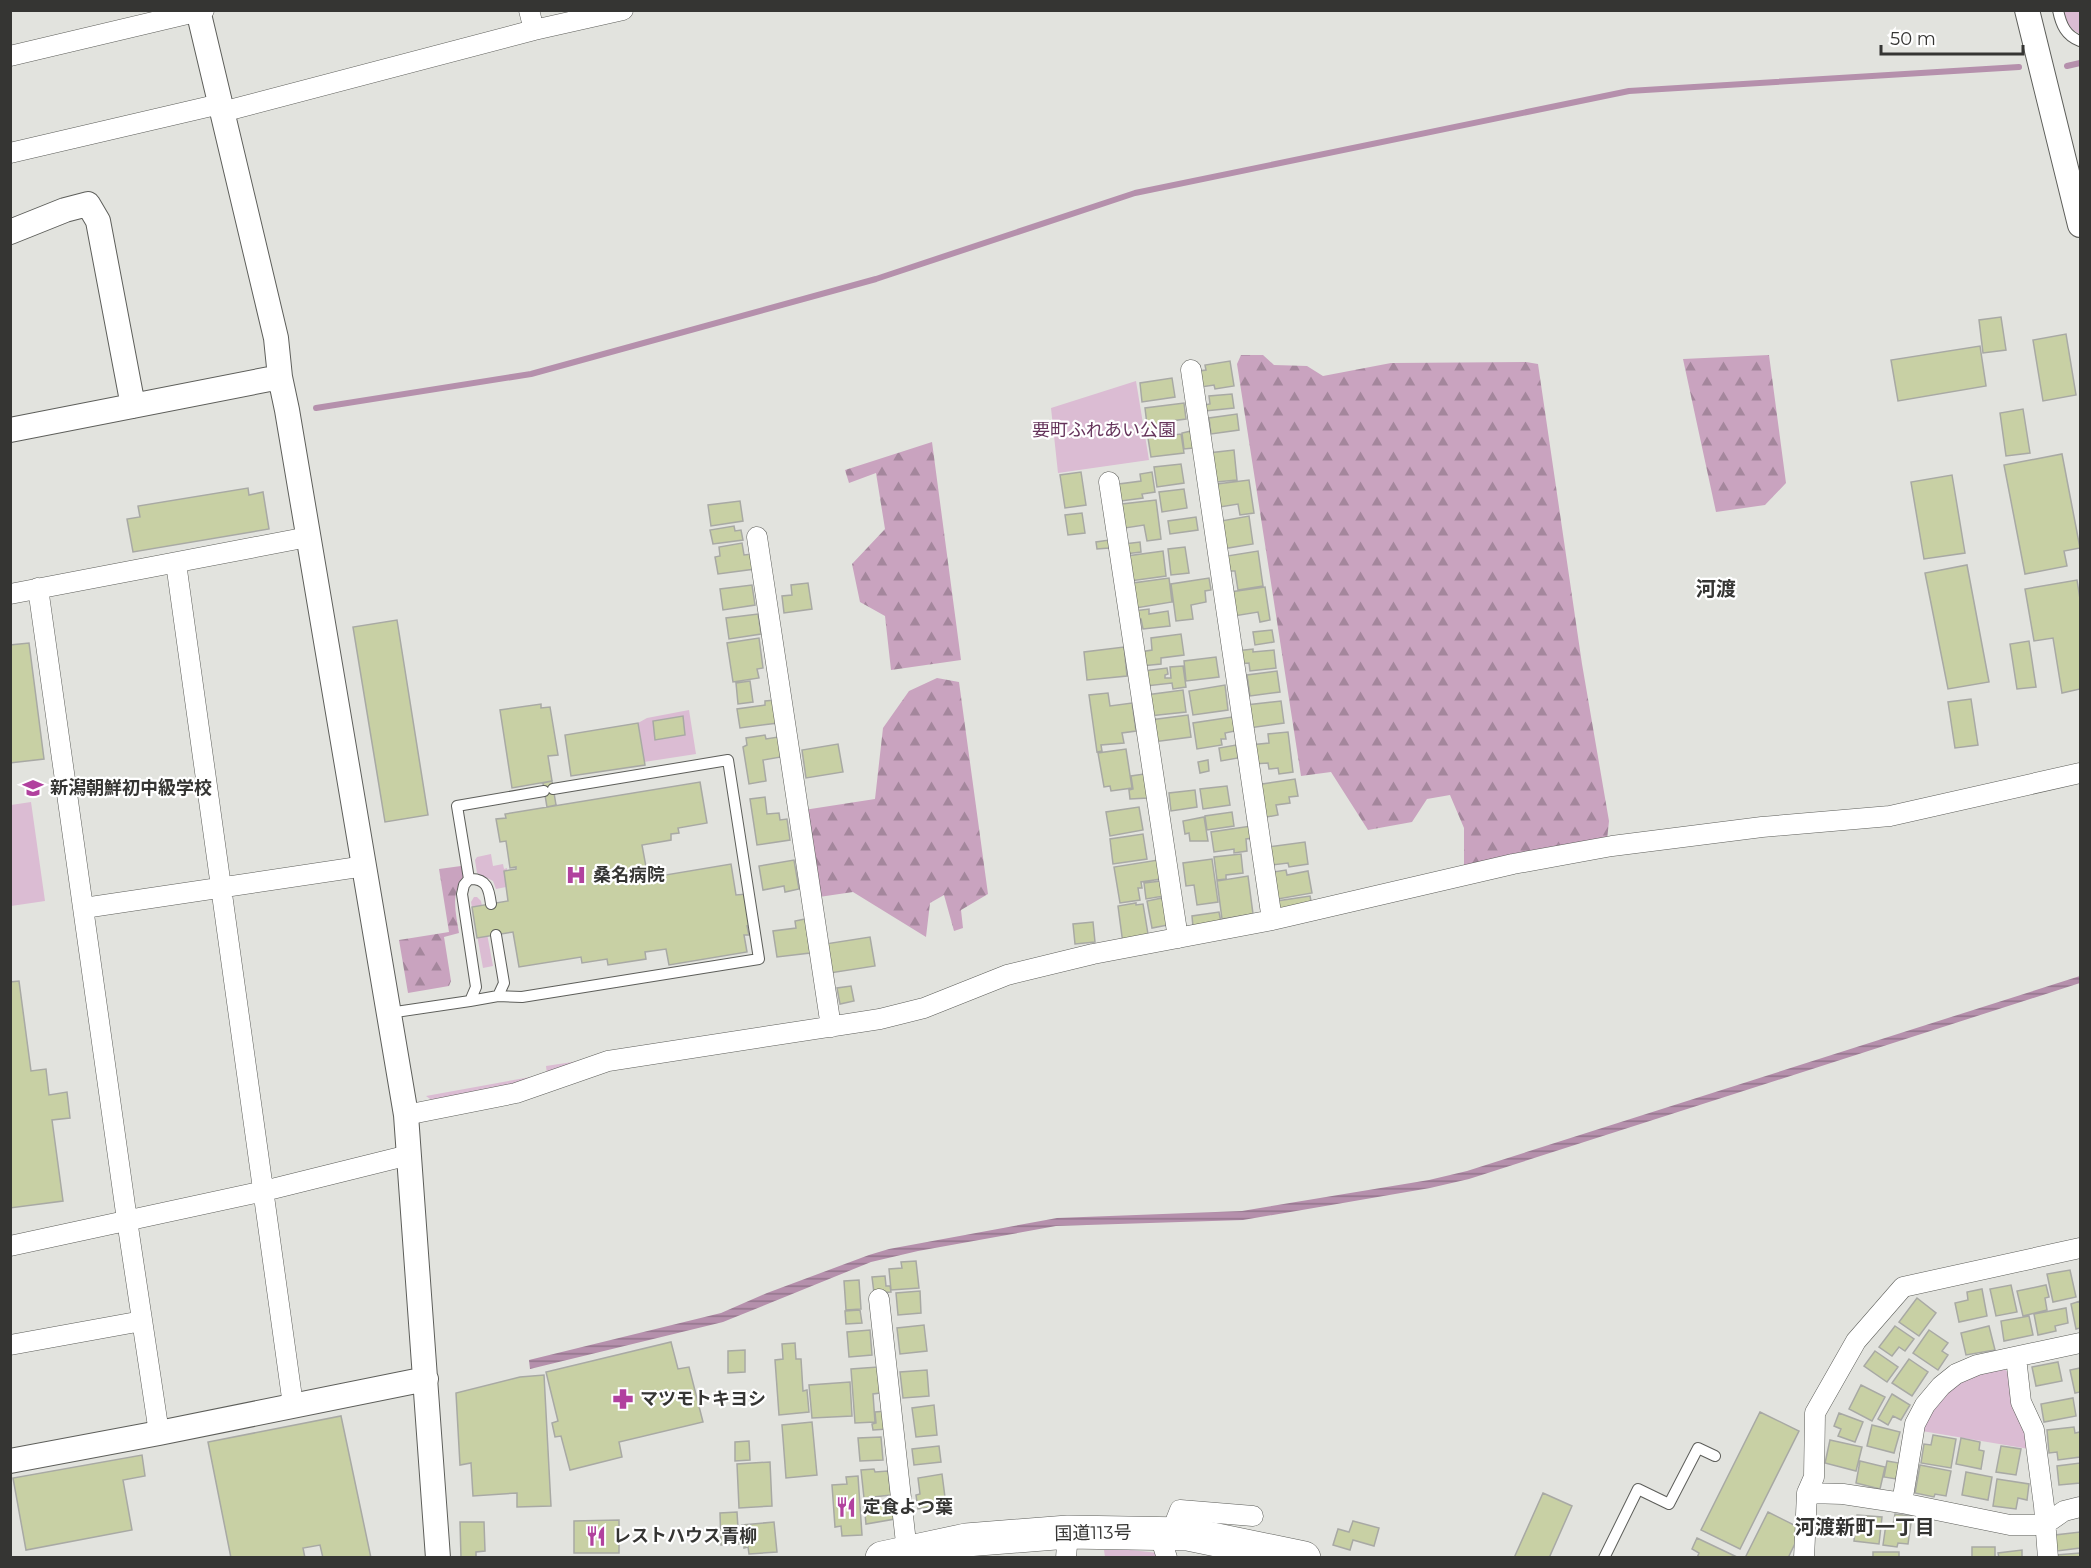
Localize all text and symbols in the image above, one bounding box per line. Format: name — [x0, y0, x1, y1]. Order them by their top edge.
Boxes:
scale bar — [1881, 18, 2024, 56]
text: 50 m — [1890, 28, 1936, 50]
park label: 要町ふれあい公園 — [1032, 419, 1176, 441]
district label: 河渡 — [1696, 577, 1736, 601]
school or university icon: 新潟朝鮮初中級学校 — [21, 776, 45, 800]
place label: 新潟朝鮮初中級学校 — [50, 777, 212, 799]
hospital icon: 桑名病院 — [564, 863, 588, 887]
place label: 桑名病院 — [593, 864, 665, 886]
pharmacy icon: マツモトキヨシ — [611, 1387, 635, 1411]
place label: マツモトキヨシ — [640, 1388, 766, 1410]
restaurant icon: 定食よつ葉 — [834, 1495, 858, 1519]
place label: 定食よつ葉 — [863, 1496, 953, 1518]
district label: 河渡新町一丁目 — [1795, 1515, 1935, 1539]
street label: 国道113号 — [1054, 1521, 1132, 1545]
restaurant icon: レストハウス青柳 — [584, 1524, 608, 1548]
place label: レストハウス青柳 — [613, 1525, 757, 1547]

